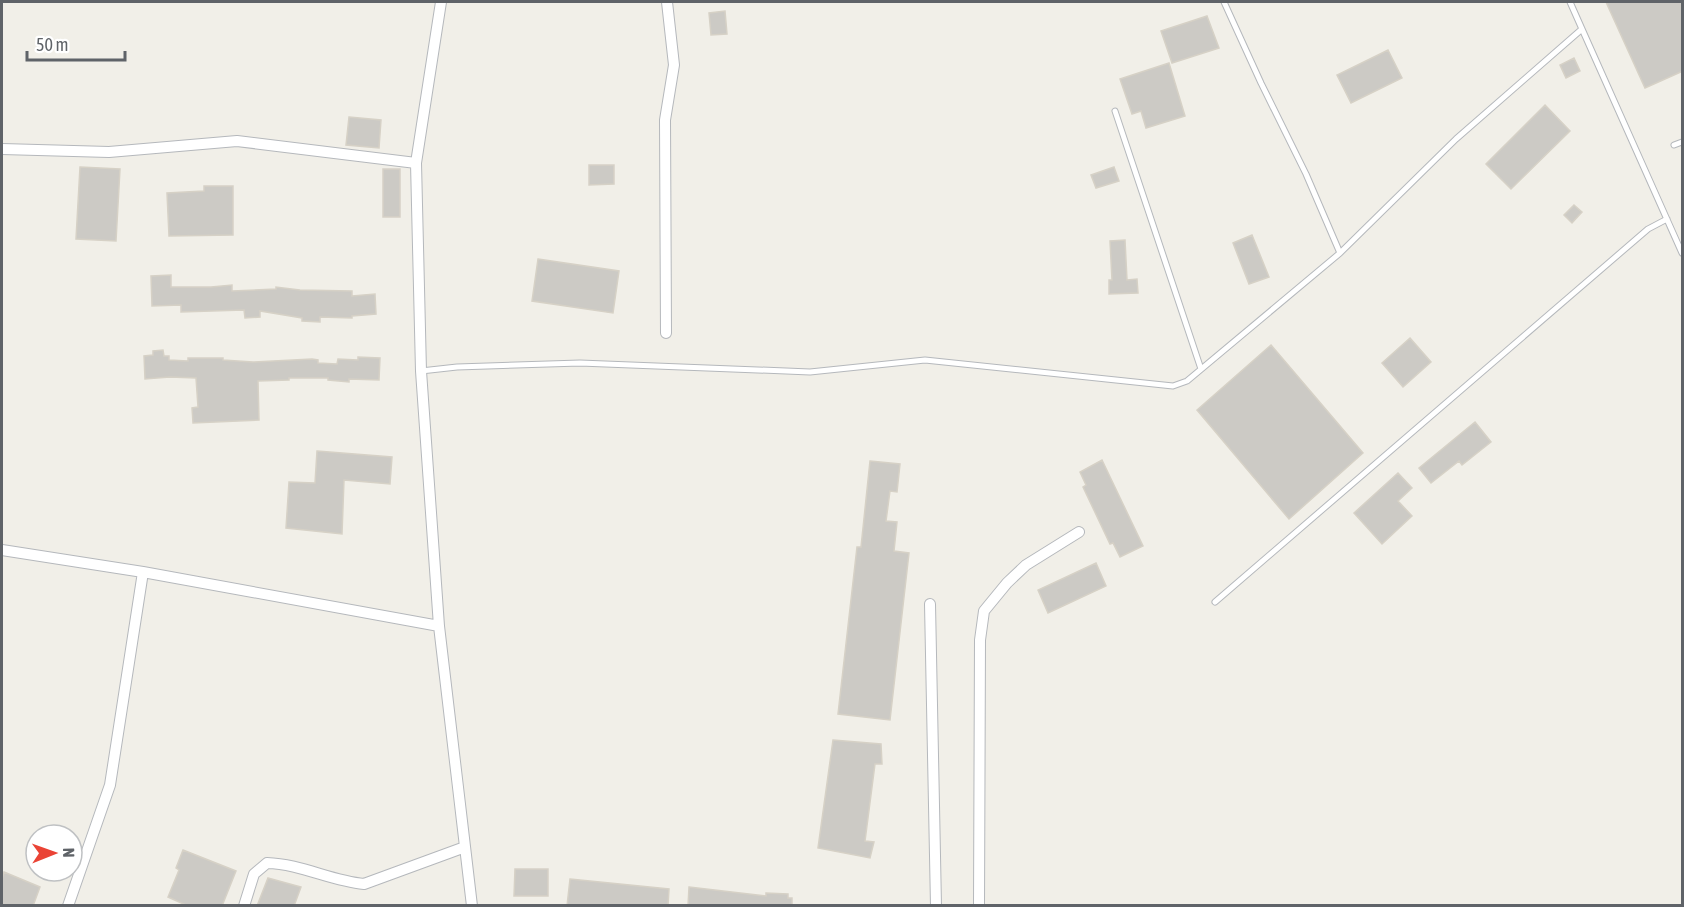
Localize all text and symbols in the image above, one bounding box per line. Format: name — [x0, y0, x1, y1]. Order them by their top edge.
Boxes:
scale bar — [27, 24, 124, 62]
text: 50 m — [36, 34, 68, 55]
north arrow — [24, 823, 84, 883]
text: N — [60, 848, 78, 858]

